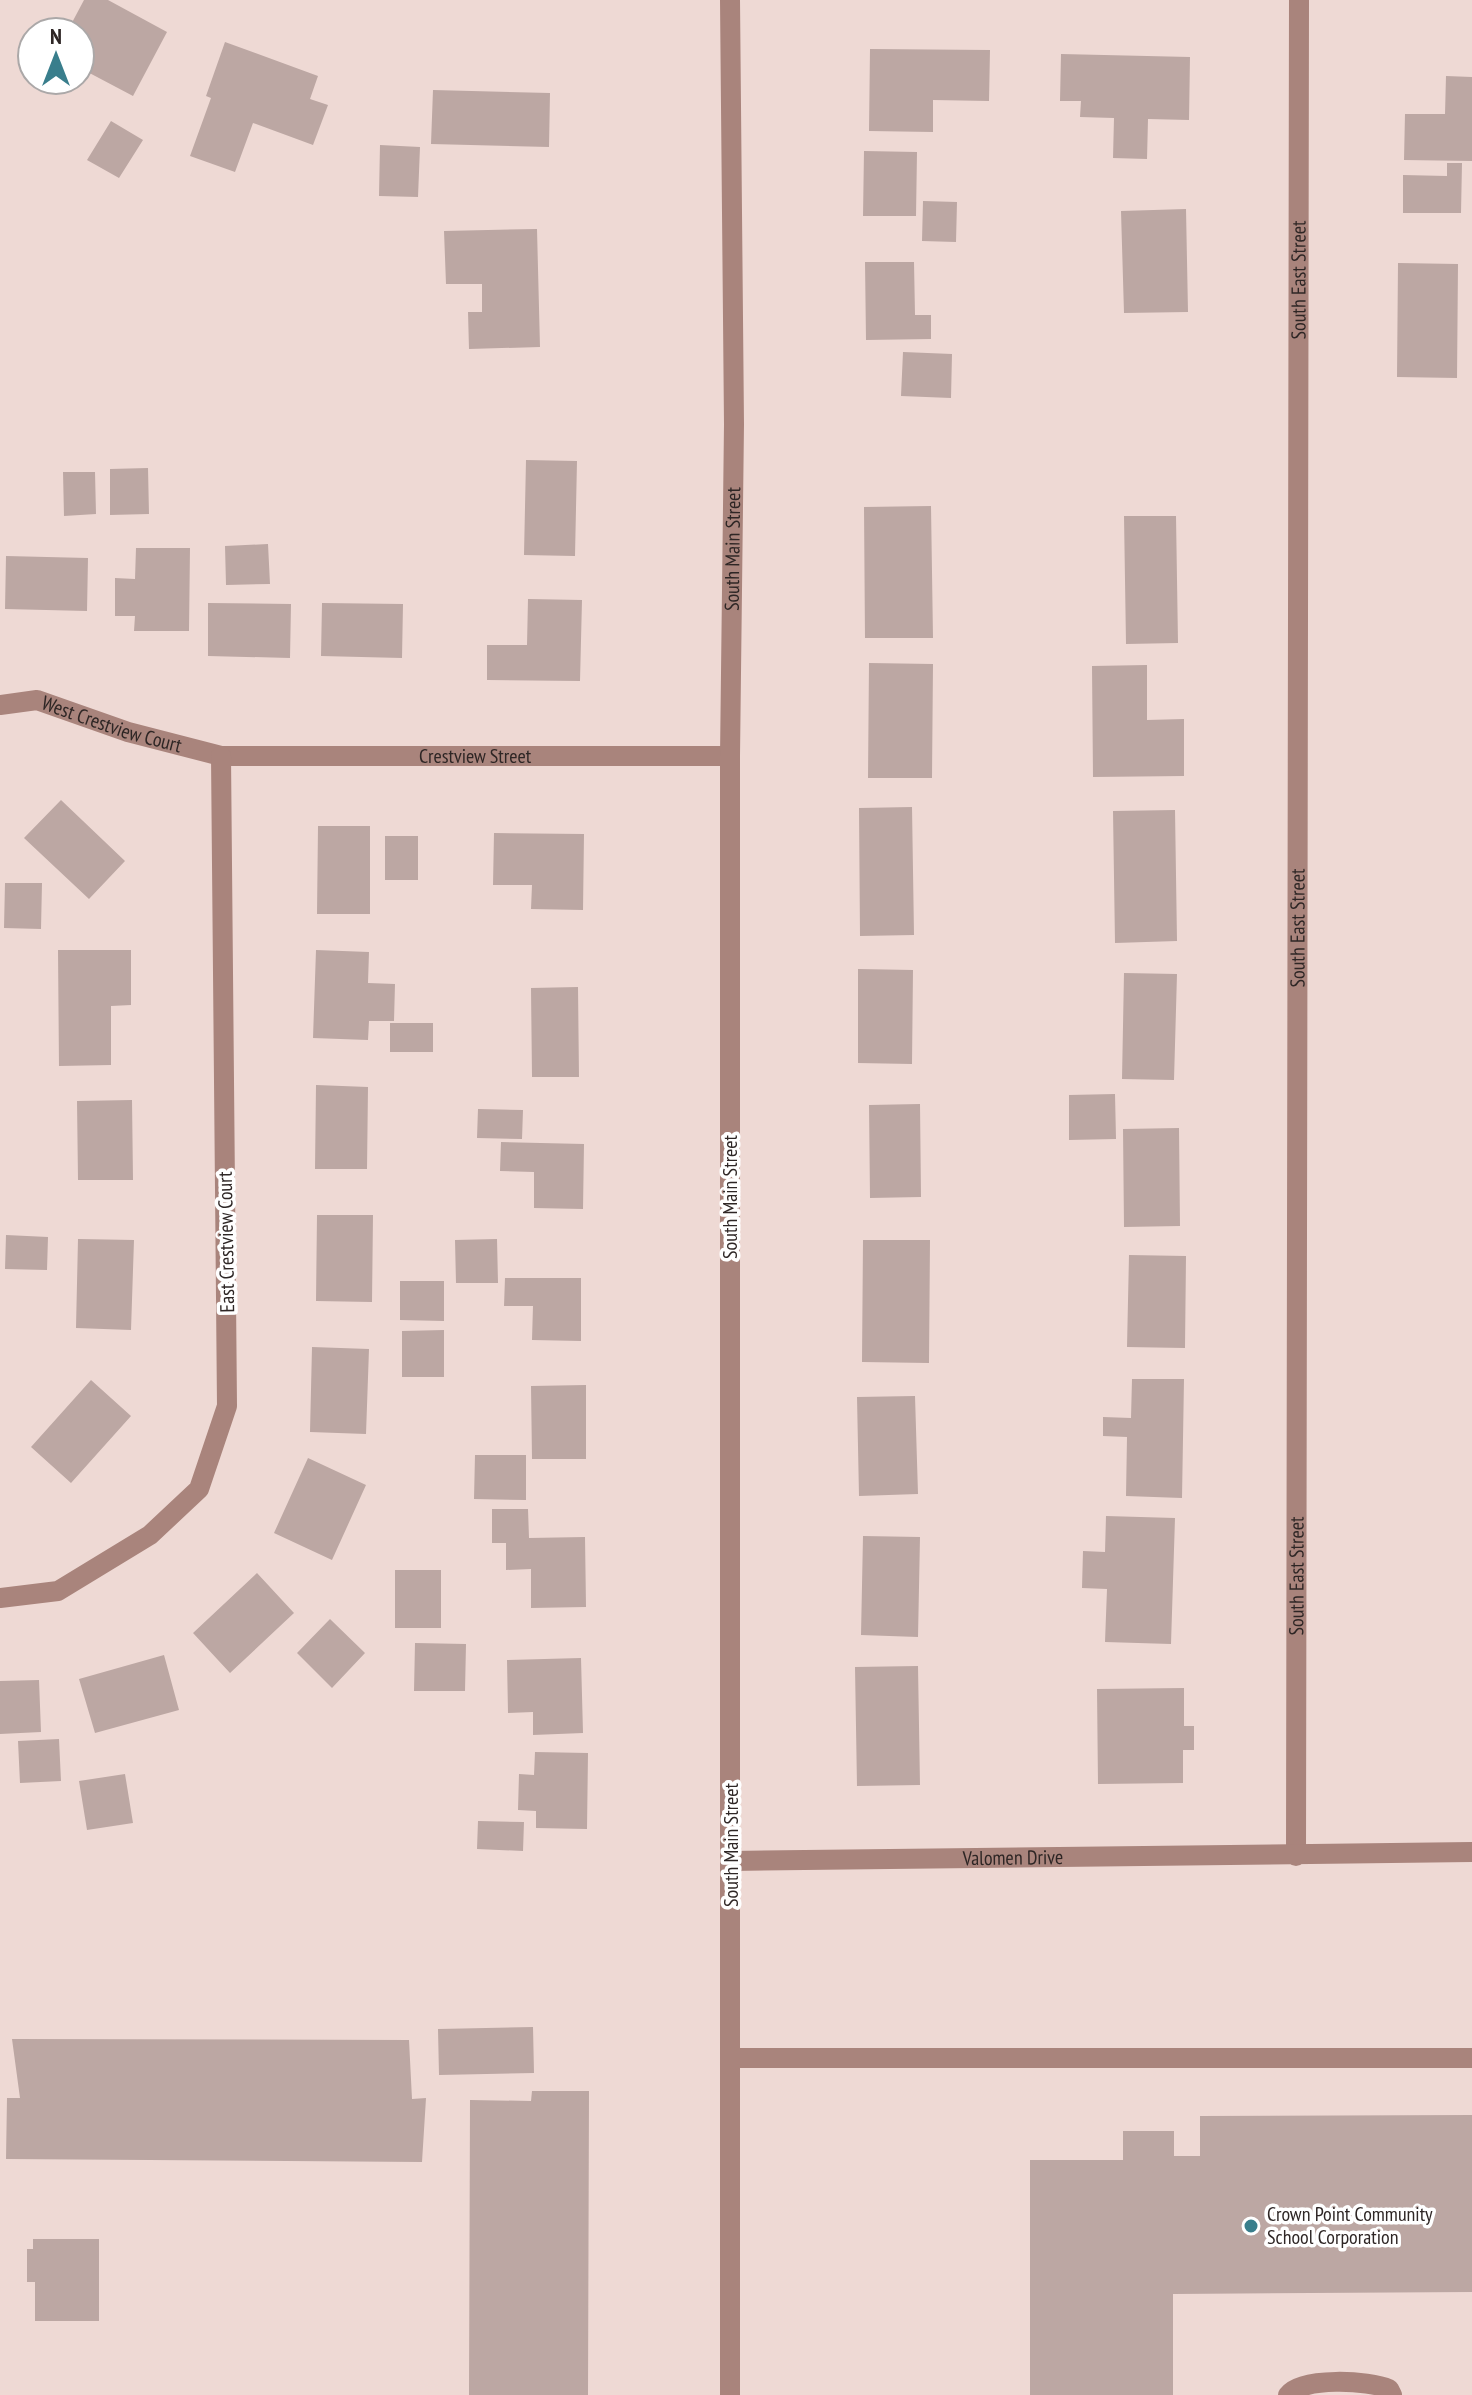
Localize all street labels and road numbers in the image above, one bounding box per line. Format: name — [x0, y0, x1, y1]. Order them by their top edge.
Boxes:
street label: South East Street — [1285, 220, 1312, 340]
street label: South Main Street — [719, 486, 746, 611]
street label: West Crestview Court — [38, 690, 185, 758]
street label: Crestview Street — [419, 743, 532, 769]
street label: South East Street — [1284, 868, 1311, 988]
street label: South Main Street — [717, 1135, 743, 1259]
street label: East Crestview Court — [212, 1171, 240, 1313]
street label: South East Street — [1283, 1516, 1310, 1636]
street label: South Main Street — [718, 1783, 744, 1907]
street label: Valomen Drive — [962, 1844, 1063, 1871]

